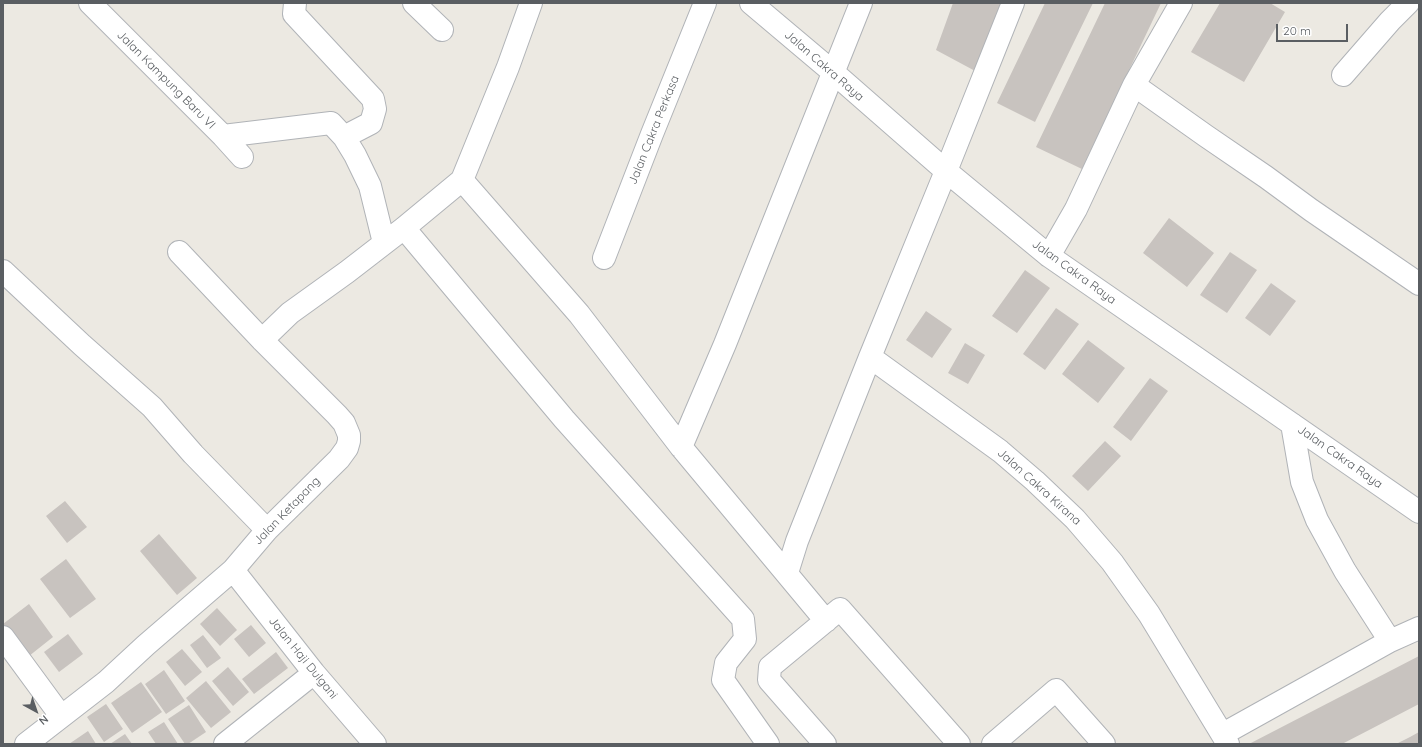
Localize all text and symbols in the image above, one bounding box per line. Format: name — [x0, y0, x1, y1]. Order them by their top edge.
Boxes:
scale bar — [1278, 16, 1350, 42]
text: 20 m — [1283, 23, 1311, 38]
street label: Jalan Kampung Baru VI — [114, 28, 218, 132]
street label: Jalan Cakra Raya — [781, 28, 867, 104]
street label: Jalan Cakra Perkasa — [626, 74, 682, 186]
street label: Jalan Cakra Raya — [1029, 237, 1119, 307]
street label: Jalan Cakra Raya — [1295, 422, 1385, 492]
street label: Jalan Cakra Kirana — [994, 446, 1084, 528]
street label: Jalan Ketapang — [251, 474, 323, 548]
street label: Jalan Haji Dulgani — [265, 614, 341, 702]
north arrow — [16, 691, 56, 731]
text: N — [36, 712, 51, 728]

